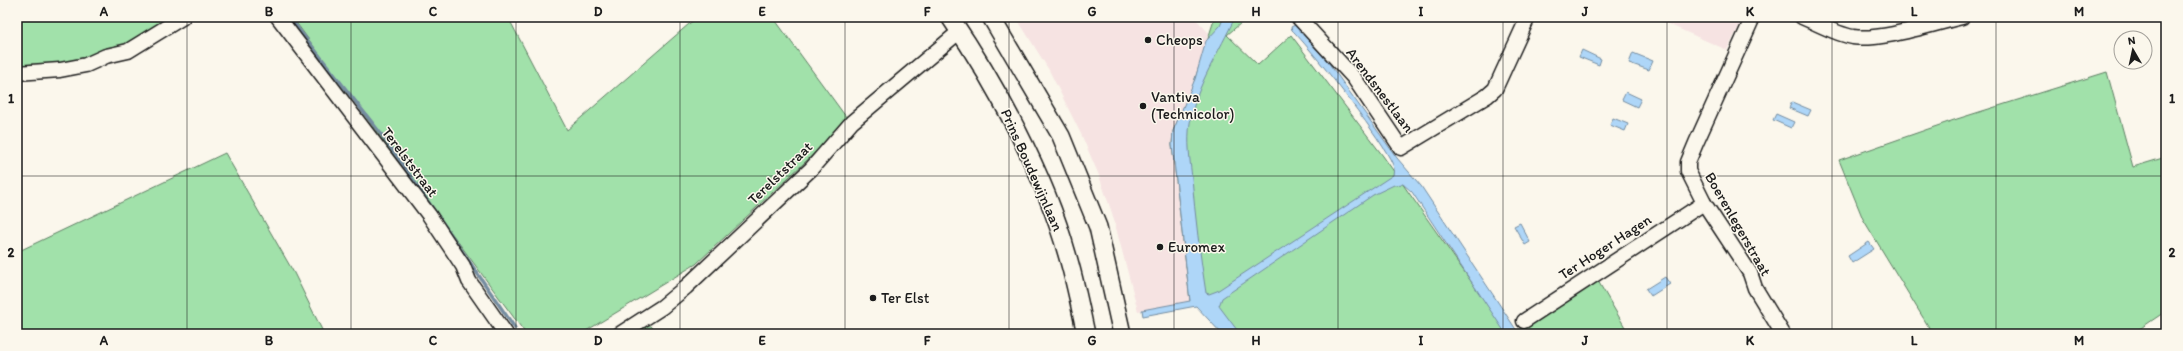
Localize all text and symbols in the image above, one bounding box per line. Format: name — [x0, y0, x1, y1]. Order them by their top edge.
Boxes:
text: A — [99, 4, 109, 19]
text: B — [265, 4, 274, 19]
text: C — [429, 4, 438, 19]
text: D — [594, 4, 603, 19]
text: E — [758, 4, 766, 19]
text: F — [924, 4, 931, 19]
text: G — [1088, 4, 1097, 19]
text: H — [1252, 4, 1261, 19]
text: I — [1419, 4, 1424, 19]
text: J — [1581, 4, 1589, 19]
text: K — [1746, 4, 1755, 19]
text: L — [1911, 4, 1918, 19]
text: M — [2074, 4, 2084, 19]
north arrow — [2113, 30, 2153, 70]
place label: Cheops — [1156, 31, 1203, 49]
text: N — [2127, 34, 2136, 48]
marker: Cheops — [1143, 35, 1153, 45]
street label: Arendsnestlaan — [1342, 44, 1418, 136]
place label: Vantiva (Technicolor) — [1151, 88, 1234, 123]
text: 1 — [8, 91, 14, 106]
text: 1 — [2169, 91, 2175, 106]
marker: Vantiva (Technicolor) — [1138, 101, 1148, 111]
street label: Prins Boudewijnlaan — [997, 106, 1067, 234]
street label: Terelststraat — [378, 123, 442, 201]
street label: Terelststraat — [744, 137, 816, 208]
street label: Boerenlegerstraat — [1701, 169, 1775, 279]
street label: Ter Hoger Hagen — [1555, 210, 1655, 284]
place label: Euromex — [1168, 238, 1225, 256]
marker: Euromex — [1155, 242, 1165, 252]
text: 2 — [8, 245, 15, 260]
text: 2 — [2169, 245, 2176, 260]
place label: Ter Elst — [881, 289, 930, 307]
marker: Ter Elst — [868, 293, 878, 303]
text: A — [99, 333, 109, 348]
text: B — [265, 333, 274, 348]
text: C — [429, 333, 438, 348]
text: D — [594, 333, 603, 348]
text: E — [758, 333, 766, 348]
text: F — [924, 333, 931, 348]
text: G — [1088, 333, 1097, 348]
text: H — [1252, 333, 1261, 348]
text: I — [1419, 333, 1424, 348]
text: J — [1581, 333, 1589, 348]
text: K — [1746, 333, 1755, 348]
text: L — [1911, 333, 1918, 348]
text: M — [2074, 333, 2084, 348]

